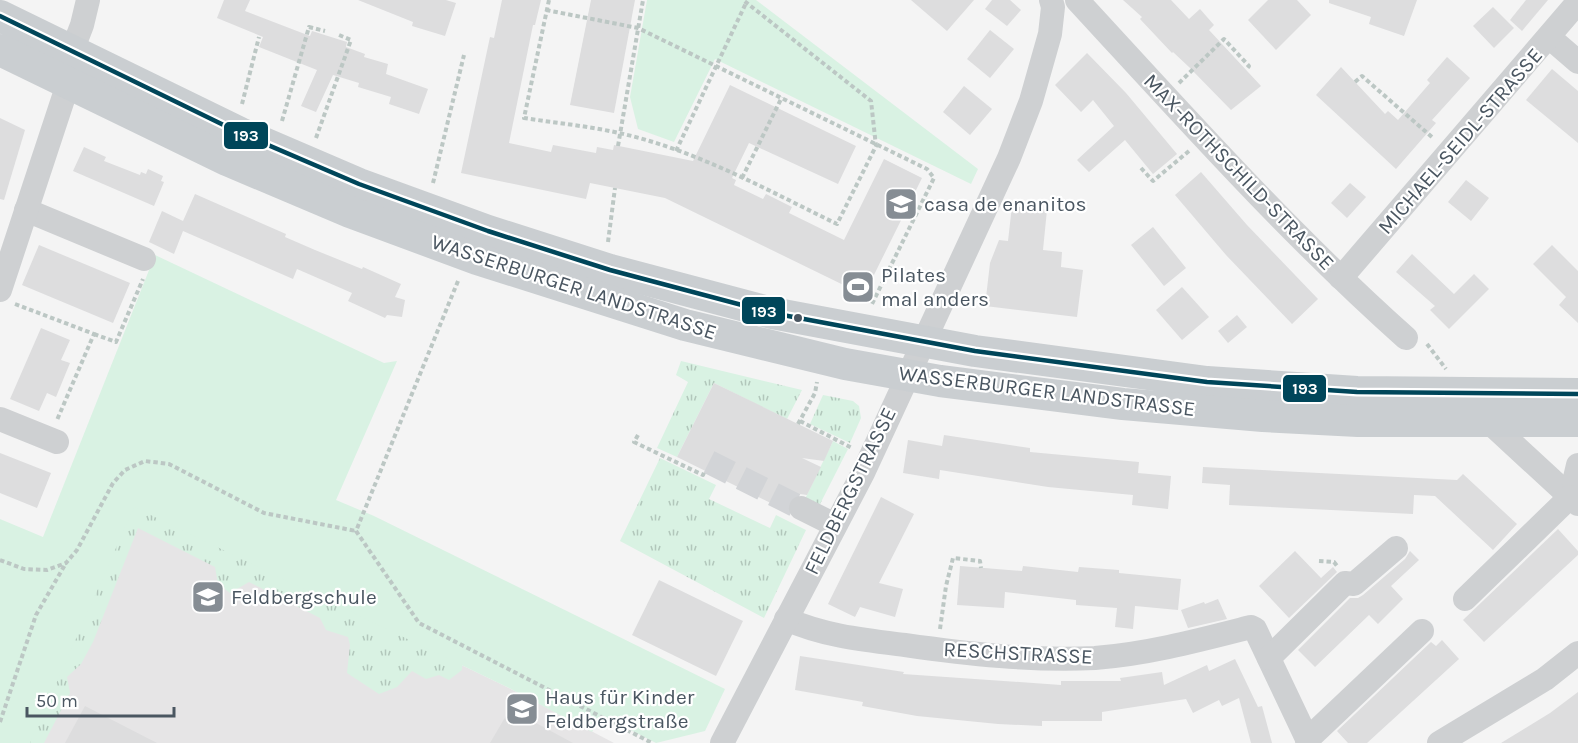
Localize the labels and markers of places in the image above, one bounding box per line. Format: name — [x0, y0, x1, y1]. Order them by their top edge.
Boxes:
school or university icon: casa de enanitos — [883, 186, 919, 222]
place label: casa de enanitos — [924, 192, 1087, 216]
place label: Pilates mal anders — [881, 263, 989, 311]
sports icon: Pilates mal anders — [840, 269, 876, 305]
unlabelled marker — [792, 312, 804, 324]
school or university icon: Feldbergschule — [190, 579, 226, 615]
place label: Feldbergschule — [231, 585, 377, 609]
place label: Haus für Kinder Feldbergstraße — [545, 685, 695, 733]
school or university icon: Haus für Kinder Feldbergstraße — [504, 691, 540, 727]

